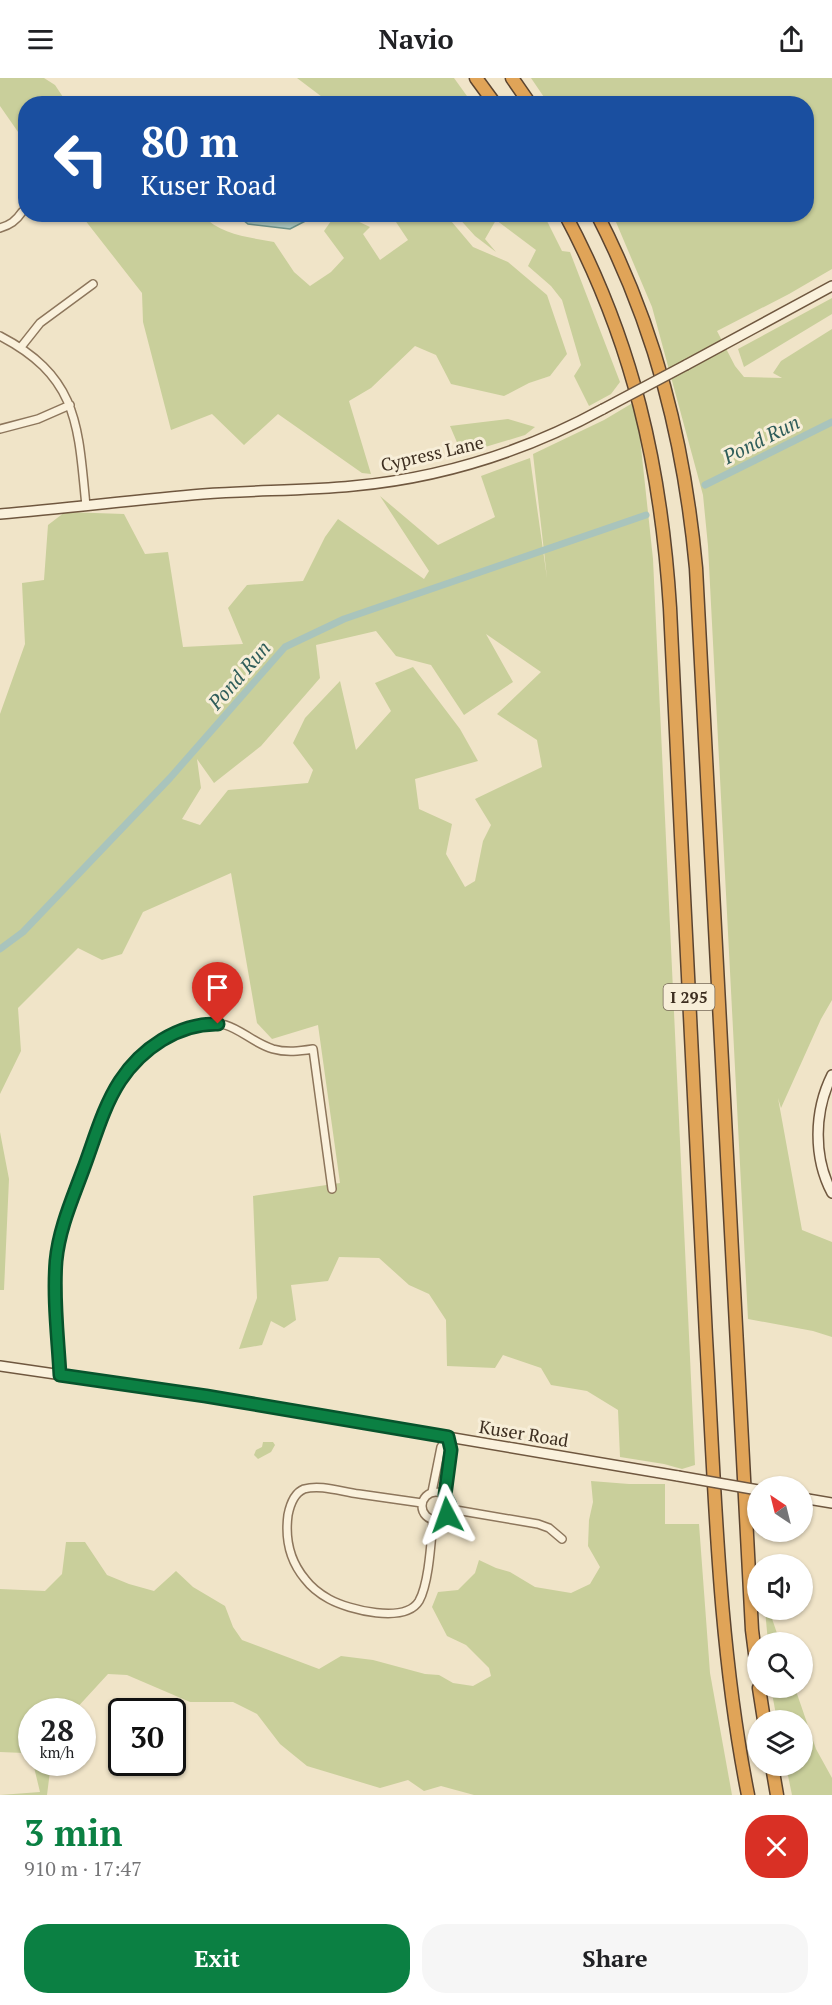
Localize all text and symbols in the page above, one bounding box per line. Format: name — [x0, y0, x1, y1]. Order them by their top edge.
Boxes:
text: Navio — [378, 21, 454, 57]
icon: menu — [24, 23, 57, 56]
icon: share — [775, 23, 808, 56]
text: 80 m — [141, 113, 239, 169]
icon: left — [42, 120, 120, 198]
text: Kuser Road — [141, 167, 276, 203]
water label: Pond Run — [717, 408, 804, 470]
street label: Cypress Lane — [378, 429, 486, 477]
water label: Pond Run — [201, 635, 276, 716]
pin — [192, 962, 243, 1024]
icon: arrive — [201, 971, 234, 1004]
road number: I 295 — [664, 984, 714, 1010]
street label: Kuser Road — [478, 1414, 570, 1452]
north arrow — [747, 1476, 813, 1542]
map controls — [747, 1476, 813, 1776]
position arrow — [415, 1483, 479, 1547]
button: sound — [747, 1554, 813, 1620]
button: search — [747, 1632, 813, 1698]
speed limit sign: 30 — [108, 1698, 186, 1776]
text: 28 — [40, 1710, 74, 1750]
button: layers — [747, 1710, 813, 1776]
text: km/h — [40, 1742, 74, 1762]
text: 3 min — [24, 1809, 122, 1856]
button: close — [745, 1815, 808, 1878]
text: 910 m · 17:47 — [24, 1855, 142, 1882]
button: Exit — [24, 1924, 410, 1993]
button: Share — [422, 1924, 808, 1993]

